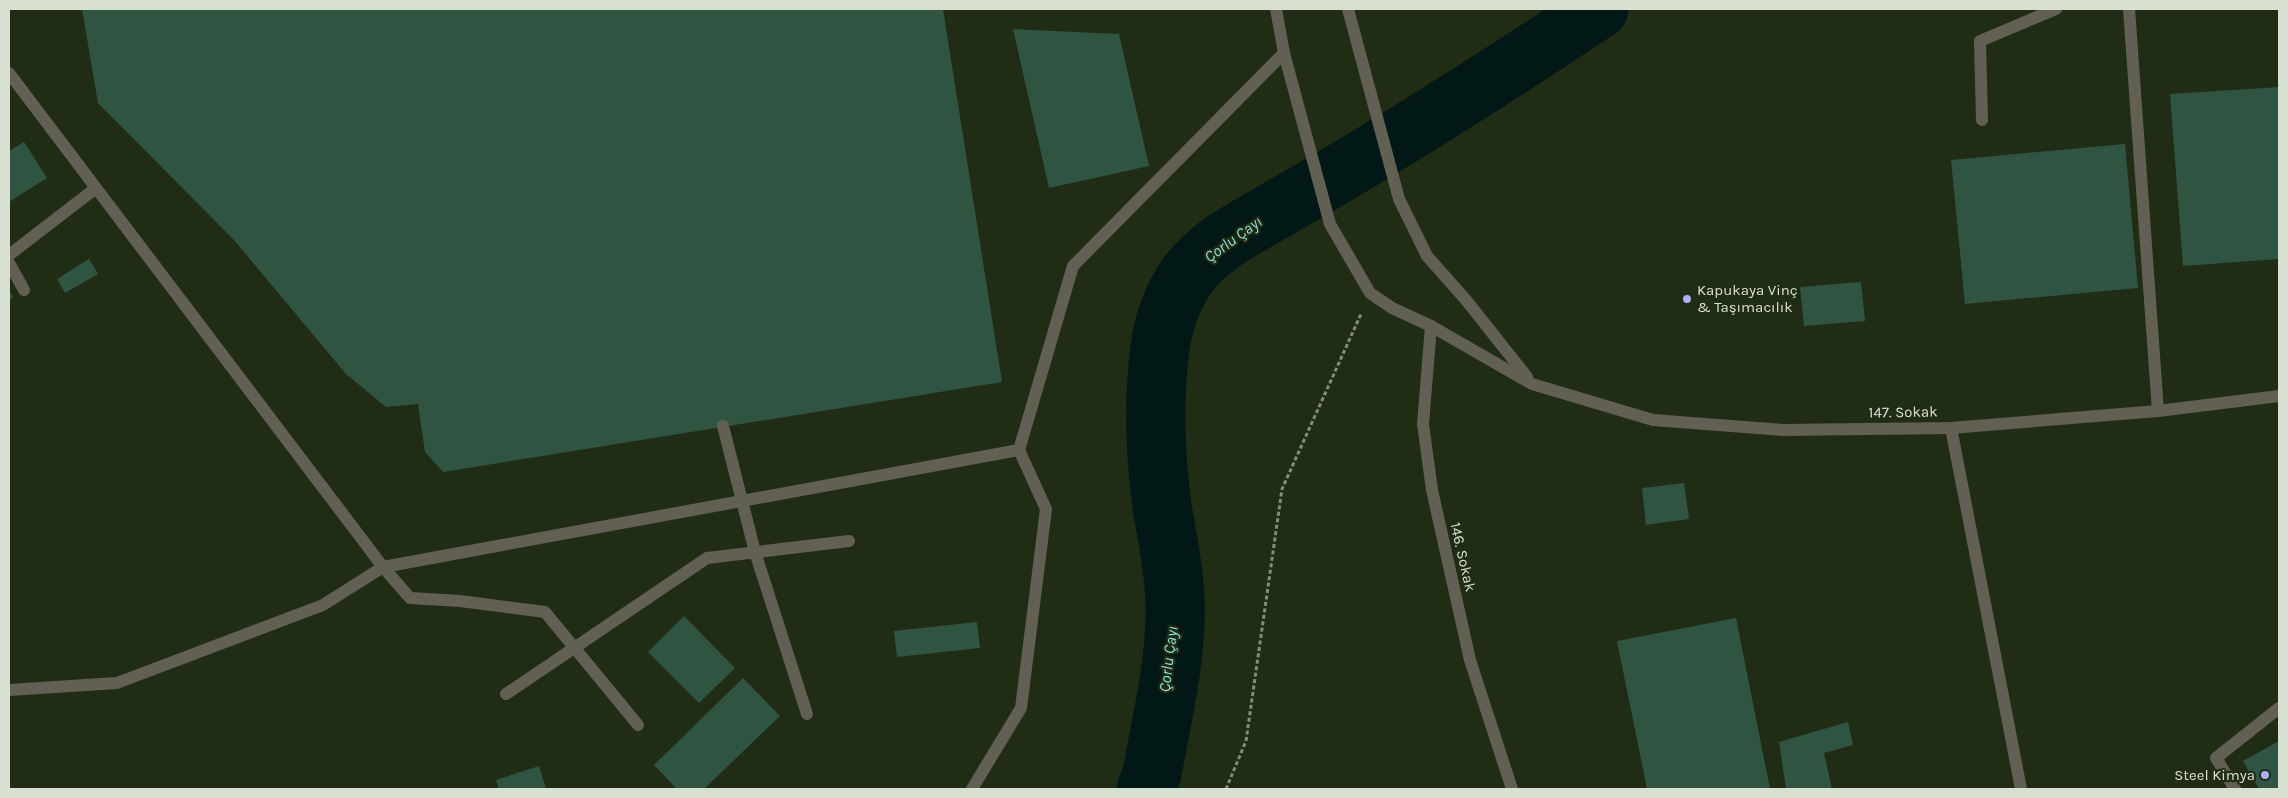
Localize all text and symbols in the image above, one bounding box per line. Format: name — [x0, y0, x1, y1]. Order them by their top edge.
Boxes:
water label: Çorlu Çayı — [1201, 212, 1265, 266]
place label: Kapukaya Vinç & Taşımacılık — [1697, 281, 1797, 316]
marker: Kapukaya Vinç & Taşımacılık — [1681, 293, 1693, 305]
street label: 147. Sokak — [1868, 402, 1938, 422]
street label: 146. Sokak — [1446, 521, 1480, 593]
water label: Çorlu Çayı — [1155, 625, 1181, 693]
place label: Steel Kimya — [2174, 766, 2255, 784]
marker: Steel Kimya — [2259, 769, 2271, 781]

